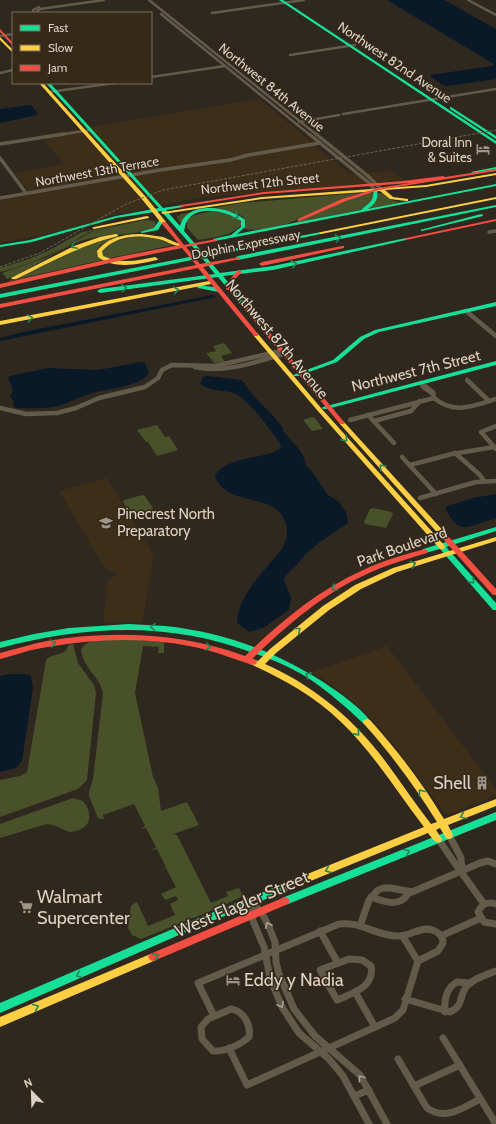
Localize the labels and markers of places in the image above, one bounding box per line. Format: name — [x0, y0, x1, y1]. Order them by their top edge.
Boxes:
place label: Doral Inn & Suites — [421, 134, 473, 165]
hotel icon: Doral Inn & Suites — [475, 141, 491, 157]
place label: Pinecrest North Preparatory — [117, 505, 215, 540]
school or university icon: Pinecrest North Preparatory — [98, 515, 114, 531]
place label: Shell — [433, 772, 472, 794]
building icon: Shell — [474, 775, 490, 791]
place label: Walmart Supercenter — [37, 886, 130, 929]
supermarket icon: Walmart Supercenter — [18, 899, 34, 915]
place label: Eddy y Nadia — [244, 969, 344, 991]
hotel icon: Eddy y Nadia — [225, 972, 241, 988]

